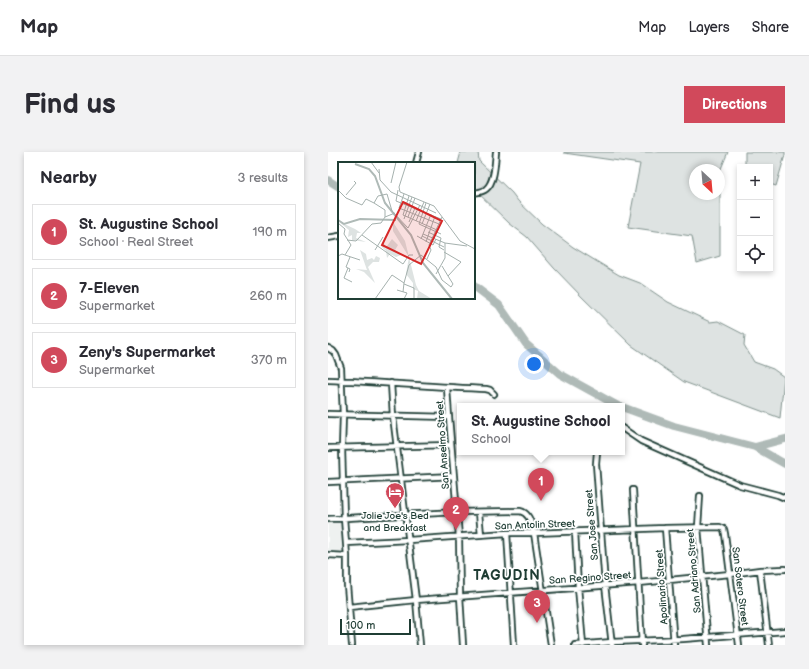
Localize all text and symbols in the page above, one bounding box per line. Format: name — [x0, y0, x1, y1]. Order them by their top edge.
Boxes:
text: Map — [20, 16, 58, 39]
text: Map — [638, 19, 666, 36]
text: Layers — [688, 19, 730, 36]
text: Share — [752, 19, 789, 36]
button: Directions — [684, 86, 785, 123]
text: Find us — [24, 88, 116, 121]
inset map — [338, 162, 475, 299]
north arrow — [689, 164, 725, 200]
map controls — [737, 164, 773, 272]
button: + — [737, 164, 773, 200]
text: Nearby — [40, 168, 97, 188]
text: 3 results — [237, 170, 288, 186]
button: − — [737, 200, 773, 236]
text: St. Augustine School — [79, 215, 218, 234]
text: 1 — [51, 224, 57, 240]
text: 190 m — [253, 224, 287, 240]
text: School · Real Street — [79, 234, 193, 250]
button: locate — [737, 236, 773, 272]
text: 7-Eleven — [79, 279, 139, 298]
text: 2 — [50, 288, 58, 304]
text: 260 m — [249, 288, 287, 304]
text: Supermarket — [79, 298, 155, 314]
text: Zeny's Supermarket — [79, 343, 215, 362]
text: 3 — [50, 352, 58, 368]
text: 370 m — [251, 352, 287, 368]
your location — [524, 354, 544, 374]
text: Supermarket — [79, 362, 155, 378]
street label: San Anselmo Street — [434, 400, 452, 490]
popup — [457, 403, 625, 455]
text: St. Augustine School — [471, 412, 611, 431]
text: School — [471, 431, 511, 447]
pin: 1 — [528, 468, 554, 501]
hotel icon: Jolie Joe's Bed and Breakfast — [384, 481, 406, 509]
street label: San Jose Street — [583, 489, 601, 561]
pin: 2 — [443, 497, 469, 530]
place label: Jolie Joe's Bed and Breakfast — [361, 510, 429, 534]
street label: San Antolin Street — [495, 518, 575, 532]
street label: San Adriano Street — [684, 528, 704, 614]
street label: San Sotero Street — [729, 546, 751, 626]
street label: Apolinario Street — [653, 549, 671, 625]
district label: TAGUDIN — [473, 567, 541, 584]
street label: San Regino Street — [549, 569, 632, 587]
pin: 3 — [524, 590, 550, 623]
scale bar — [340, 617, 411, 636]
text: 100 m — [346, 619, 375, 632]

